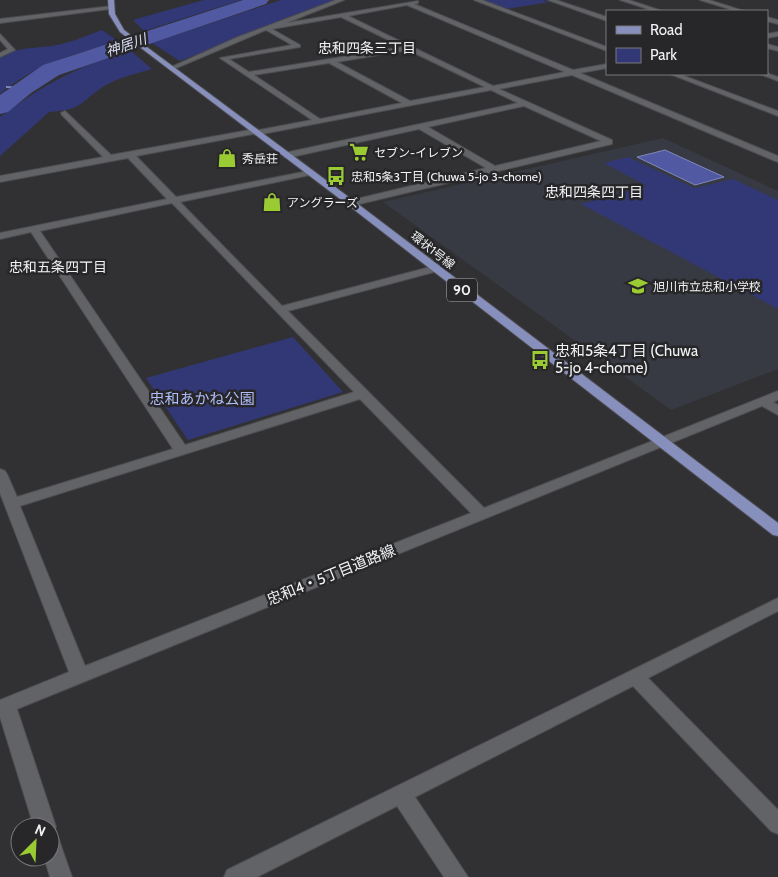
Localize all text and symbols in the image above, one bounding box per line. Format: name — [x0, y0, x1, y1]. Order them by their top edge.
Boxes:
legend — [606, 10, 768, 75]
text: Road — [650, 21, 683, 39]
water label: 神居川 — [103, 29, 151, 60]
district label: 忠和四条三丁目 — [318, 39, 416, 57]
text: Park — [650, 46, 677, 64]
supermarket icon: セブン-イレブン — [348, 141, 370, 163]
place label: セブン-イレブン — [374, 145, 463, 160]
shop icon: 秀岳荘 — [216, 147, 238, 169]
place label: 秀岳荘 — [242, 151, 278, 166]
bus stop icon: 忠和5条3丁目 (Chuwa 5-jo 3-chome) — [325, 165, 347, 187]
place label: 忠和5条3丁目 (Chuwa 5-jo 3-chome) — [351, 169, 542, 184]
district label: 忠和四条四丁目 — [545, 183, 643, 201]
shop icon: アングラーズ — [261, 191, 283, 213]
place label: アングラーズ — [287, 195, 358, 210]
street label: 環状1号線 — [408, 228, 458, 272]
district label: 忠和五条四丁目 — [9, 258, 107, 276]
school or university icon: 旭川市立忠和小学校 — [627, 275, 649, 297]
road number: 90 — [447, 278, 477, 302]
place label: 旭川市立忠和小学校 — [653, 279, 761, 294]
place label: 忠和5条4丁目 (Chuwa 5-jo 4-chome) — [555, 342, 699, 377]
bus stop icon: 忠和5条4丁目 (Chuwa 5-jo 4-chome) — [529, 349, 551, 371]
park label: 忠和あかね公園 — [149, 390, 255, 408]
street label: 忠和4・5丁目道路線 — [264, 541, 398, 609]
north arrow — [10, 817, 60, 867]
text: N — [32, 820, 48, 840]

